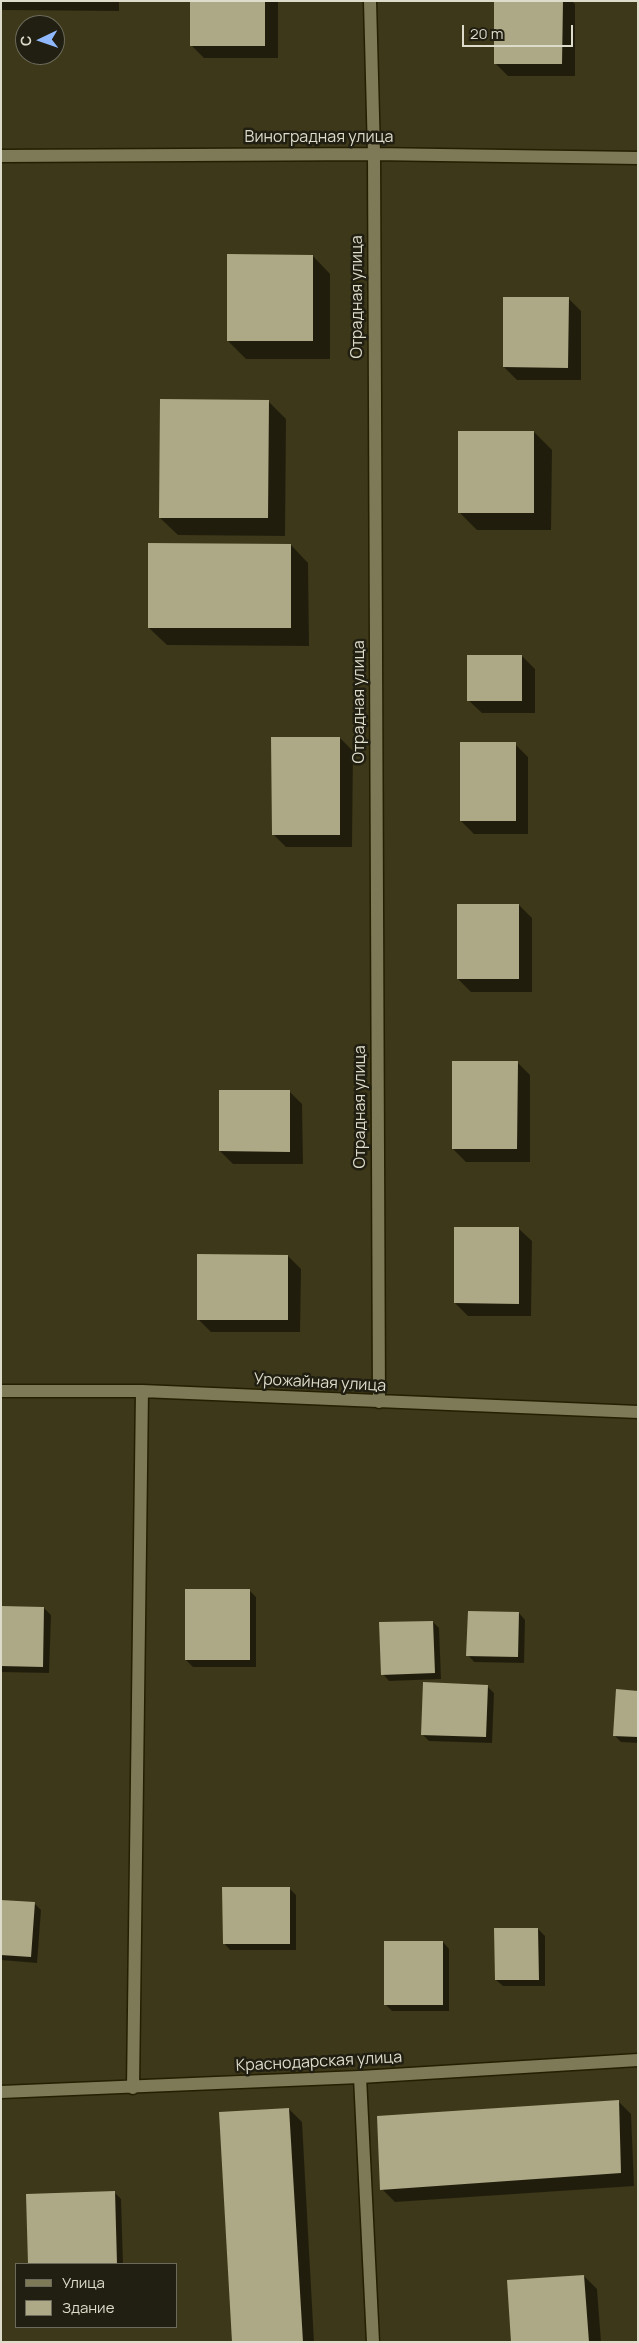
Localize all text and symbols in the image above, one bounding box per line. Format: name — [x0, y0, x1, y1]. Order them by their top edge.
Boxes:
north arrow — [15, 15, 65, 65]
scale bar — [464, 15, 575, 47]
text: 20 m — [470, 23, 503, 44]
text: С — [16, 35, 35, 46]
street label: Виноградная улица — [245, 128, 393, 148]
street label: Отрадная улица — [348, 235, 368, 359]
street label: Отрадная улица — [350, 640, 370, 764]
street label: Отрадная улица — [351, 1045, 371, 1169]
street label: Урожайная улица — [253, 1370, 387, 1396]
street label: Краснодарская улица — [235, 2048, 403, 2076]
legend — [15, 2263, 178, 2328]
text: Улица — [62, 2272, 105, 2293]
text: Здание — [62, 2297, 114, 2318]

